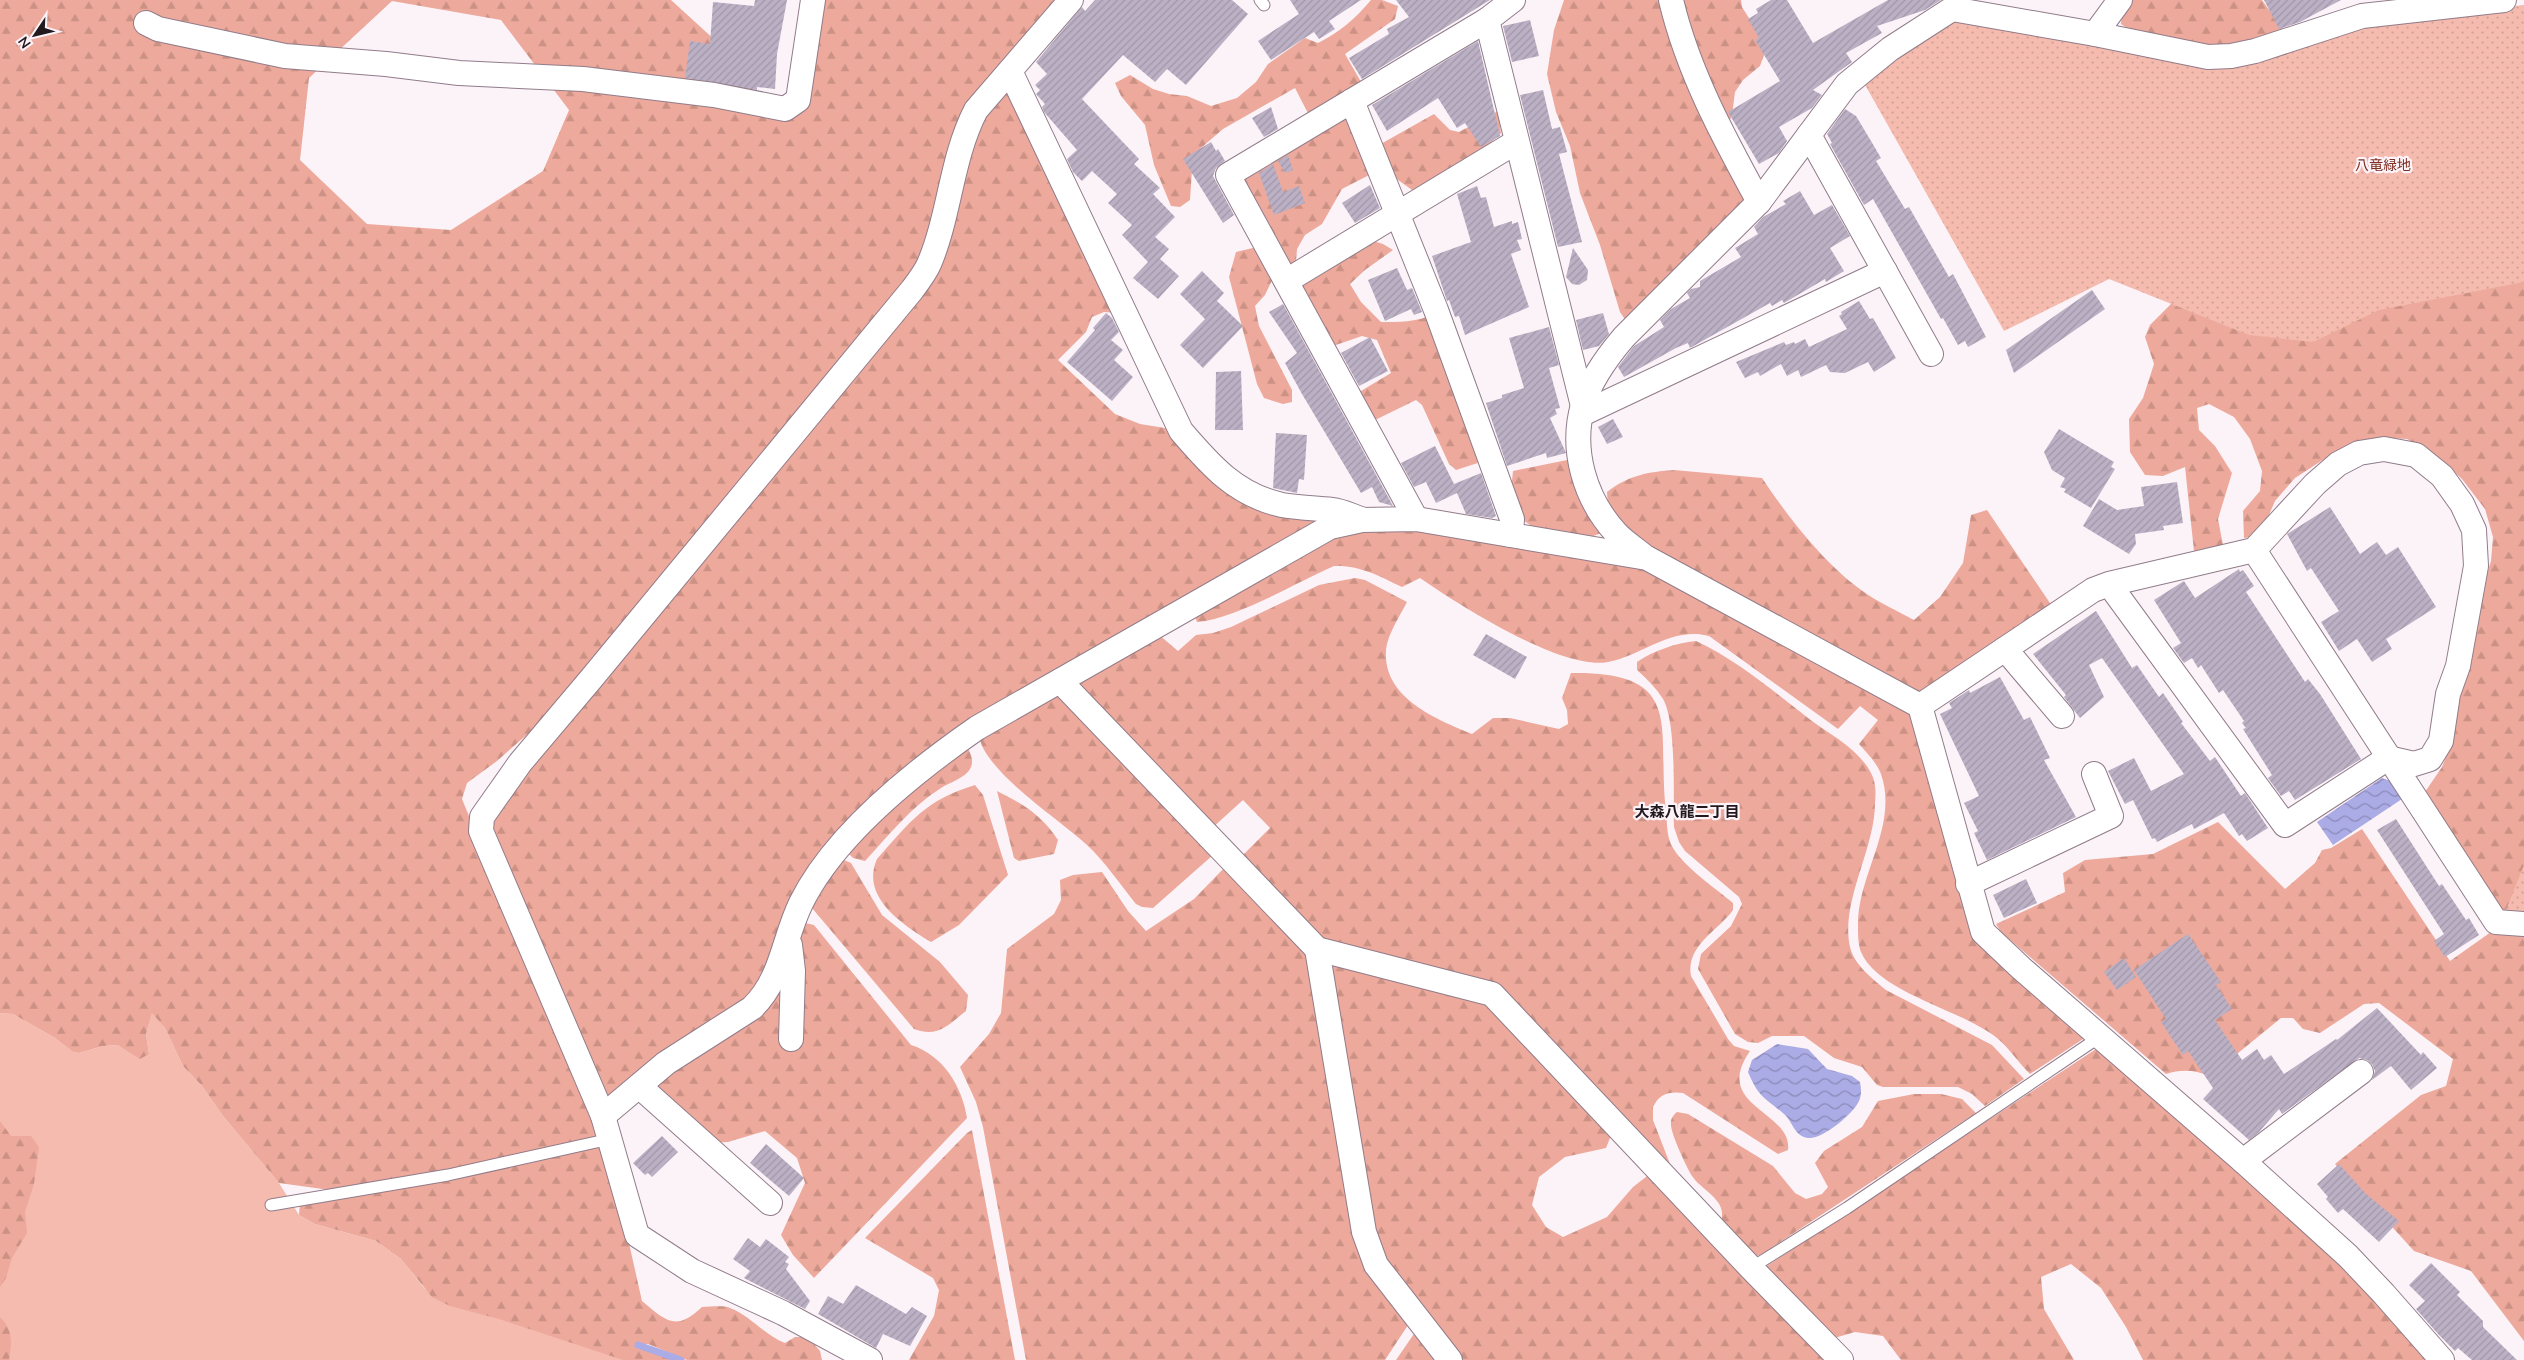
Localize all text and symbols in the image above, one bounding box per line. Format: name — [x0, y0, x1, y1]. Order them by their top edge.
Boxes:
north arrow — [10, 10, 60, 60]
text: N — [14, 33, 35, 52]
park label: 八竜緑地 — [2355, 156, 2411, 174]
district label: 大森八龍二丁目 — [1634, 802, 1740, 821]

